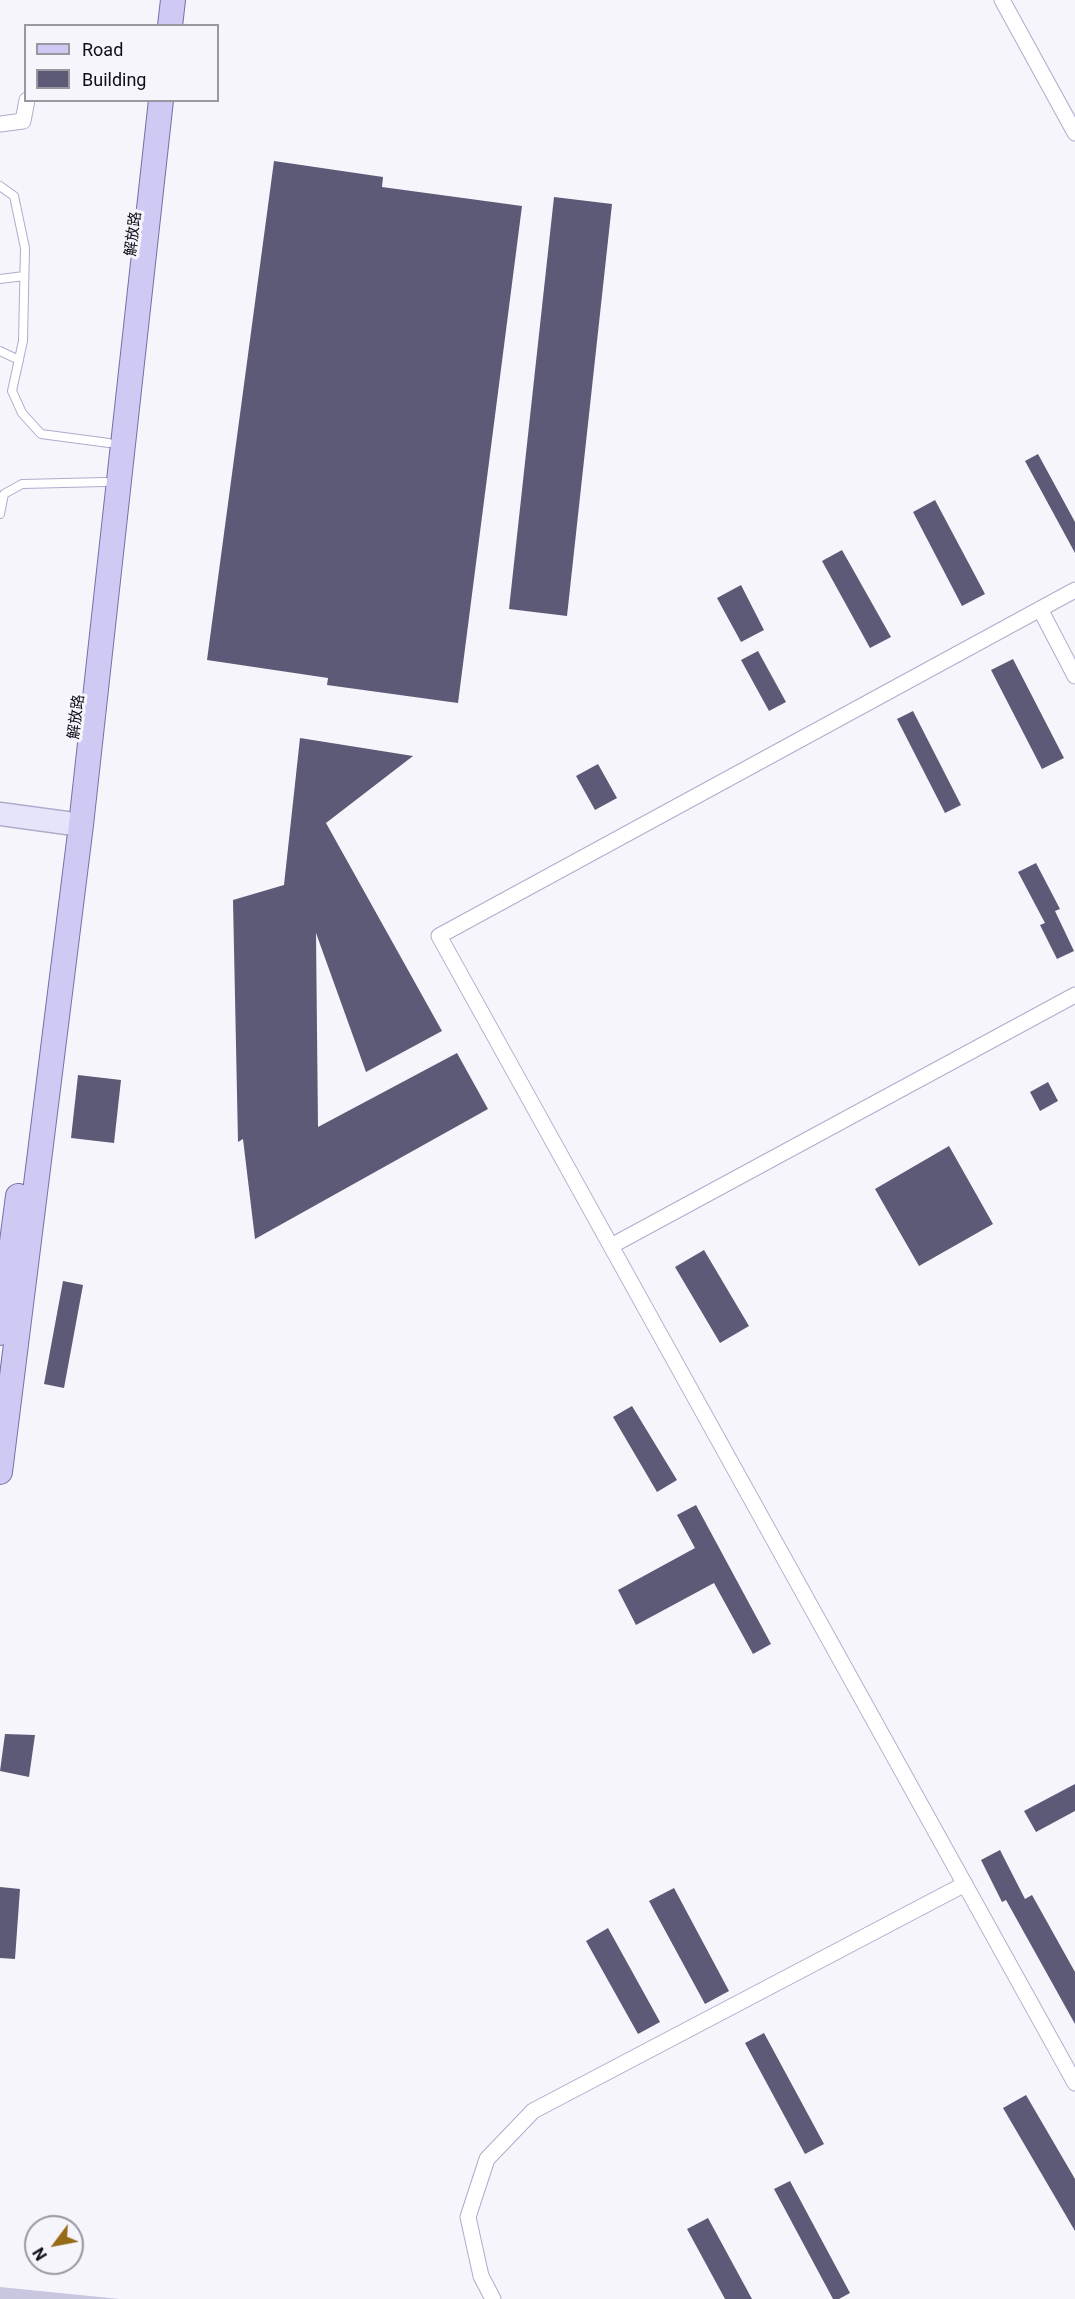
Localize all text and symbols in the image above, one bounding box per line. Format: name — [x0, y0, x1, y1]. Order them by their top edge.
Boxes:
legend — [24, 24, 219, 102]
text: Road — [82, 39, 123, 60]
text: Building — [82, 69, 146, 90]
street label: 解放路 — [122, 211, 146, 257]
street label: 解放路 — [65, 694, 89, 740]
north arrow — [24, 2215, 84, 2275]
text: N — [29, 2244, 51, 2264]

